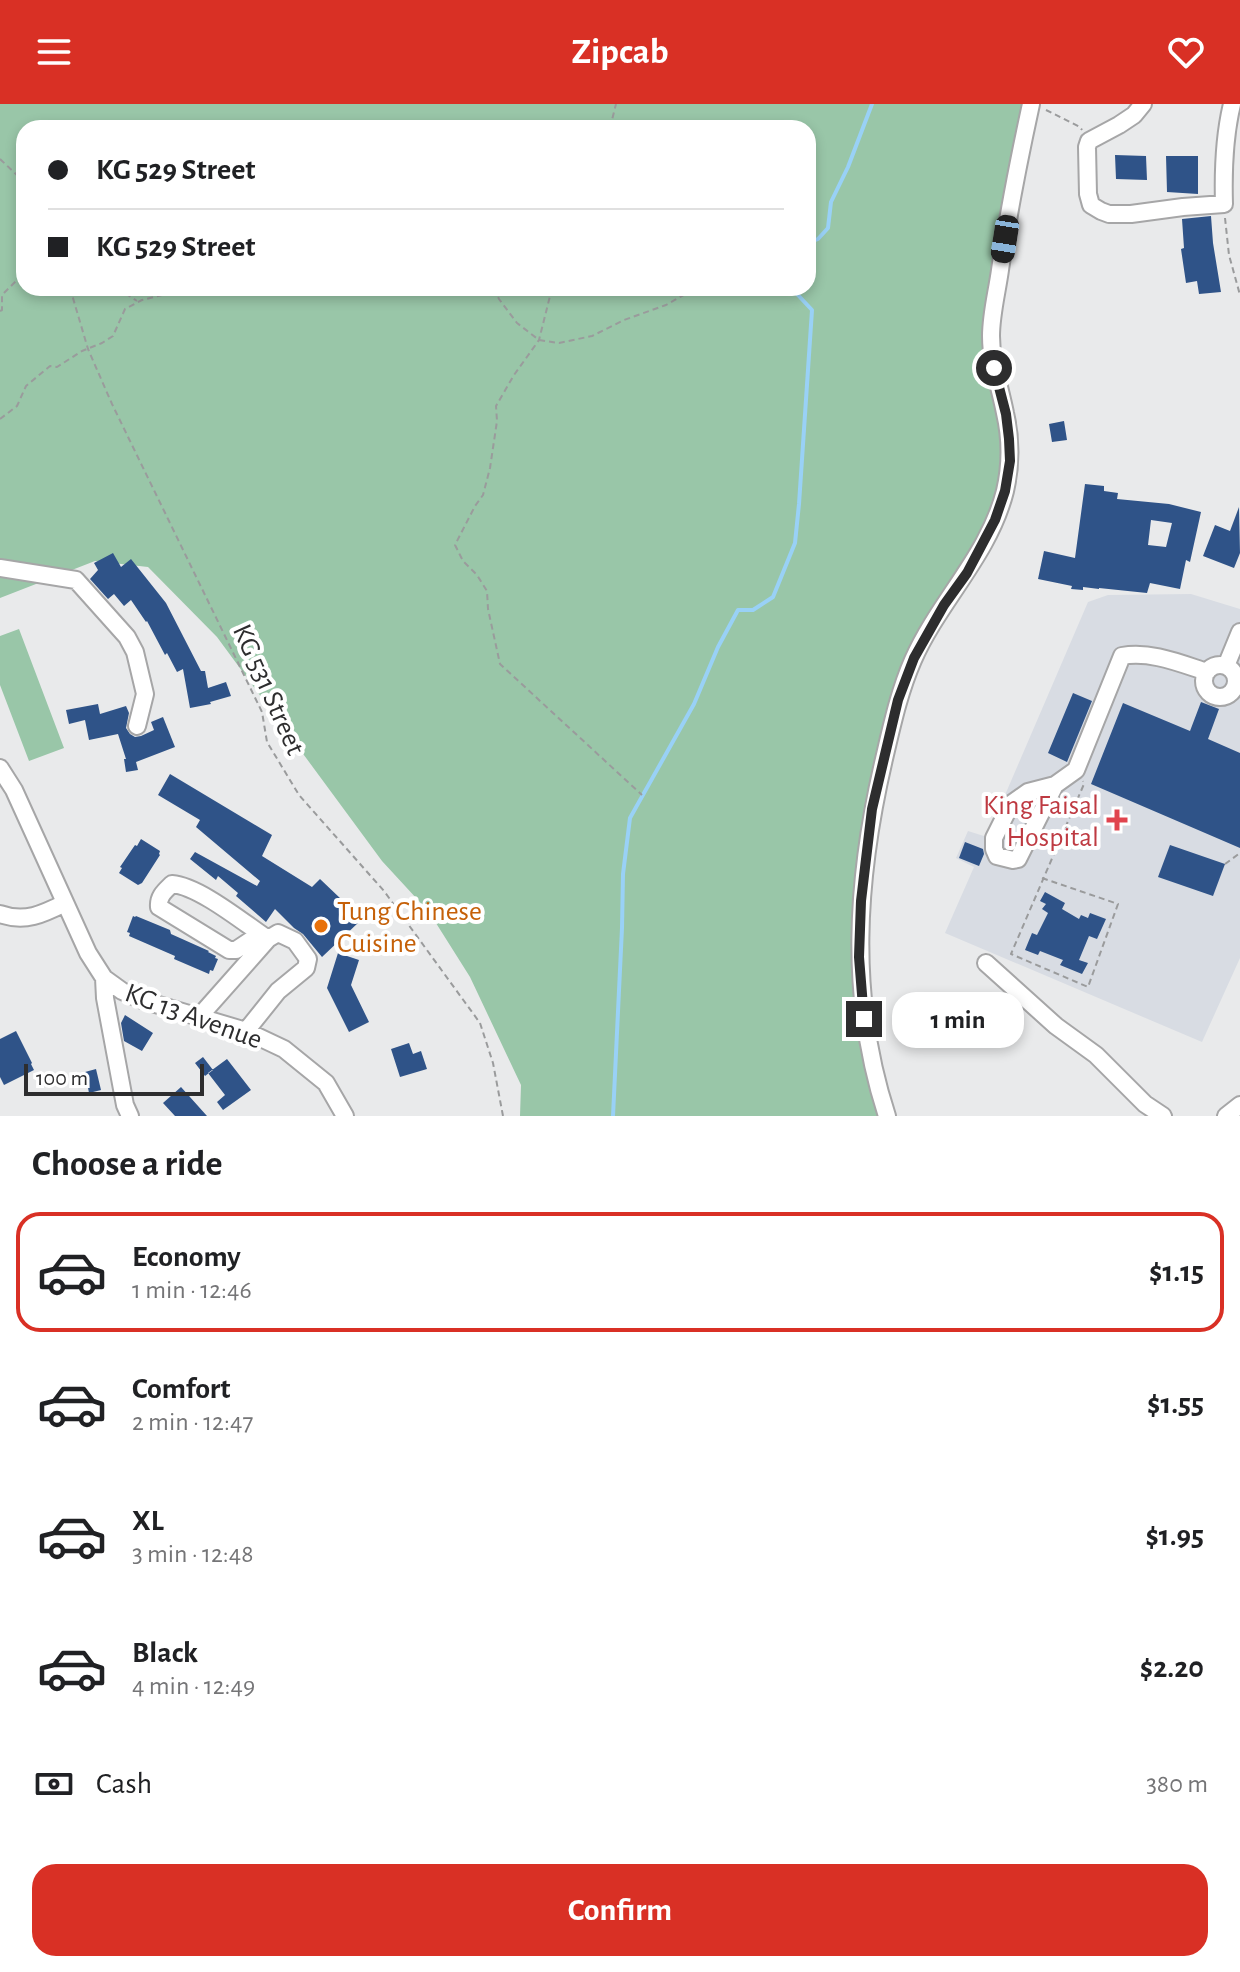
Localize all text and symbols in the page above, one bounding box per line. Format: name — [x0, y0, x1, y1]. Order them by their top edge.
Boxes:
icon: menu — [32, 30, 76, 74]
icon: heart — [1164, 30, 1208, 74]
text: Zipcab — [571, 34, 669, 70]
text: KG 529 Street — [96, 155, 255, 185]
car — [989, 213, 1021, 265]
text: KG 529 Street — [96, 232, 255, 262]
route start — [976, 350, 1012, 386]
street label: KG 531 Street — [227, 620, 309, 759]
place label: King Faisal Hospital — [983, 792, 1099, 852]
marker: King Faisal Hospital — [1106, 809, 1128, 831]
place label: Tung Chinese Cuisine — [337, 898, 482, 958]
marker: Tung Chinese Cuisine — [312, 917, 330, 935]
street label: KG 13 Avenue — [121, 979, 266, 1055]
callout: 1 min — [892, 991, 1024, 1047]
route end — [846, 1001, 882, 1037]
text: 1 min — [931, 1007, 985, 1033]
scale bar — [24, 1060, 204, 1096]
text: 100 m — [36, 1067, 88, 1089]
text: Choose a ride — [32, 1146, 222, 1182]
icon: car — [36, 1236, 108, 1308]
text: Economy — [132, 1242, 241, 1272]
text: $1.15 — [1149, 1257, 1204, 1287]
text: 1 min · 12:46 — [132, 1277, 252, 1303]
icon: car — [36, 1368, 108, 1440]
text: Comfort — [132, 1374, 231, 1404]
text: $1.55 — [1147, 1389, 1204, 1419]
text: 2 min · 12:47 — [132, 1409, 253, 1435]
icon: car — [36, 1500, 108, 1572]
text: XL — [132, 1506, 164, 1536]
text: $1.95 — [1145, 1521, 1204, 1551]
text: 3 min · 12:48 — [132, 1541, 254, 1567]
icon: car — [36, 1632, 108, 1704]
text: Black — [132, 1638, 198, 1668]
text: $2.20 — [1140, 1653, 1204, 1683]
text: 4 min · 12:49 — [132, 1673, 255, 1699]
icon: cash — [32, 1762, 76, 1806]
text: Cash — [96, 1769, 152, 1799]
text: 380 m — [1146, 1771, 1208, 1797]
button: Confirm — [32, 1864, 1208, 1956]

